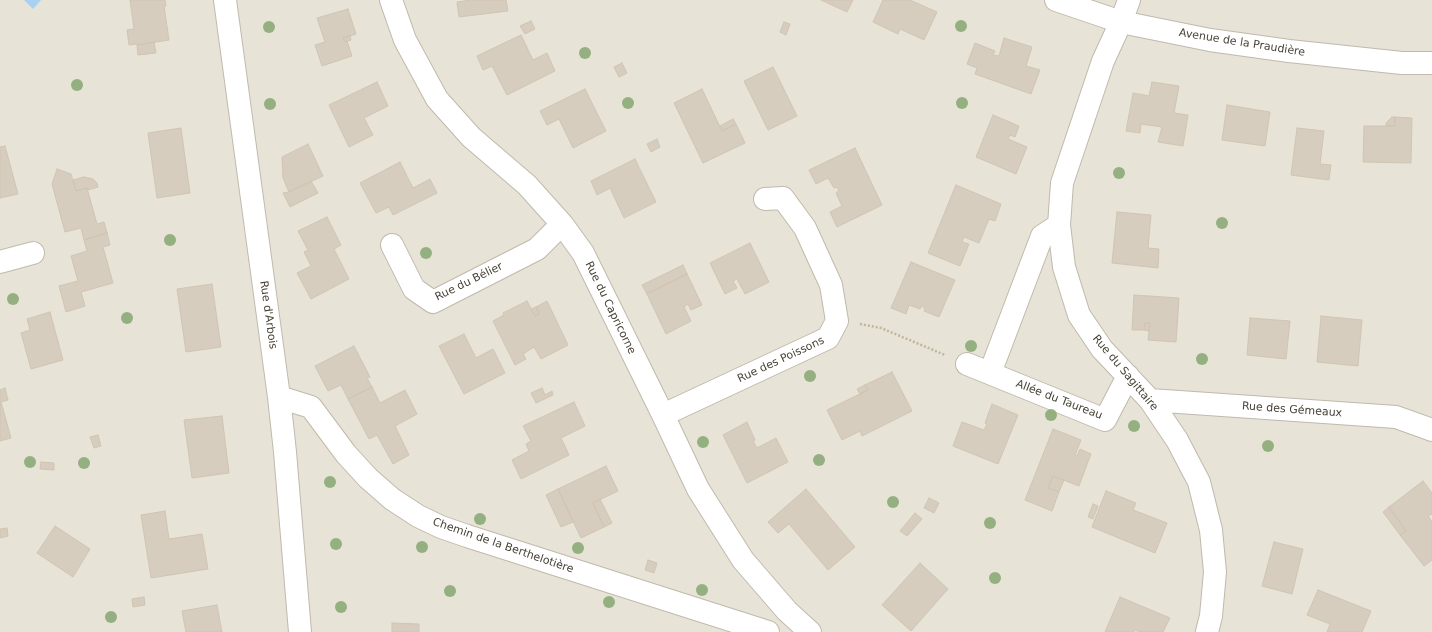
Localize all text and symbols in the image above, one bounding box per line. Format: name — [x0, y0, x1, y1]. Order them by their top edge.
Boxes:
street label: Avenue de la Praudière — [1178, 27, 1306, 59]
street label: Rue du Capricorne — [582, 259, 638, 357]
street label: Rue du Bélier — [433, 260, 505, 304]
street label: Rue d'Arbois — [257, 280, 279, 350]
street label: Rue du Sagittaire — [1089, 332, 1161, 414]
street label: Rue des Poissons — [735, 334, 827, 386]
street label: Allée du Taureau — [1014, 377, 1104, 423]
street label: Rue des Gémeaux — [1241, 400, 1343, 420]
street label: Chemin de la Berthelotière — [431, 516, 575, 576]

